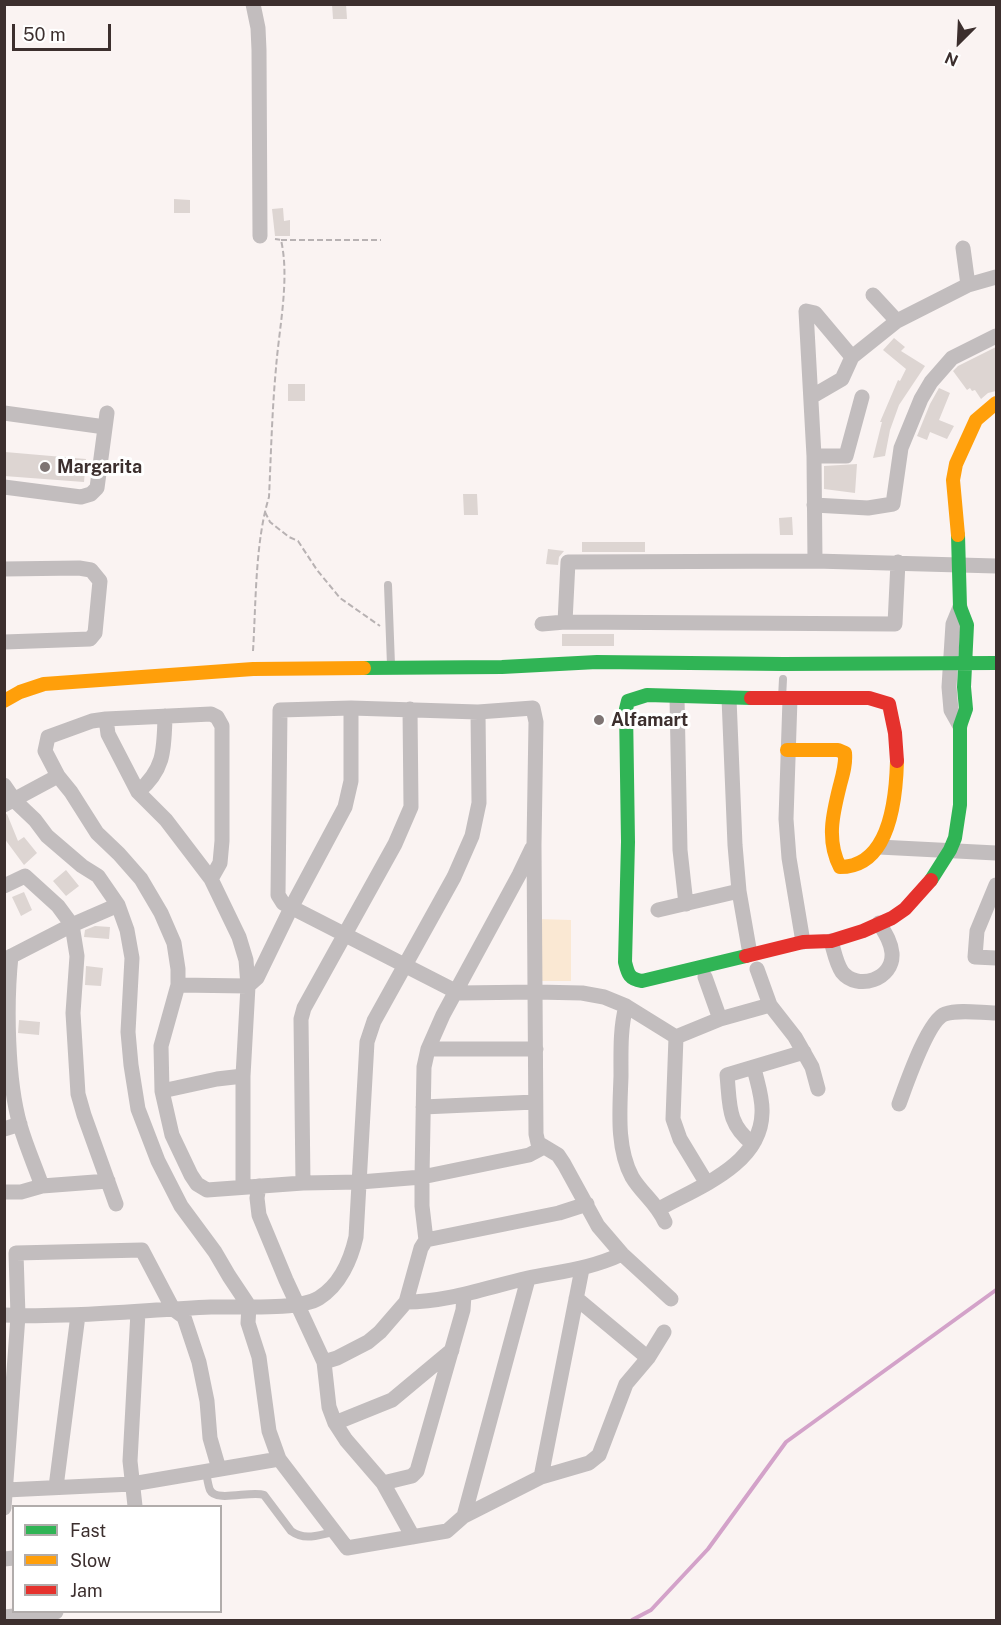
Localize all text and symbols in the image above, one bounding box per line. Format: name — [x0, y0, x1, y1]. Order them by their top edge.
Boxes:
scale bar — [15, 12, 114, 50]
north arrow — [929, 12, 989, 72]
text: 50 m — [23, 24, 66, 45]
text: N — [942, 48, 961, 70]
place label: Margarita — [57, 456, 142, 478]
marker: Margarita — [38, 460, 52, 474]
place label: Alfamart — [611, 709, 688, 731]
marker: Alfamart — [592, 713, 606, 727]
legend — [12, 1505, 222, 1613]
text: Fast — [70, 1520, 106, 1541]
text: Slow — [70, 1550, 111, 1571]
text: Jam — [70, 1580, 103, 1601]

